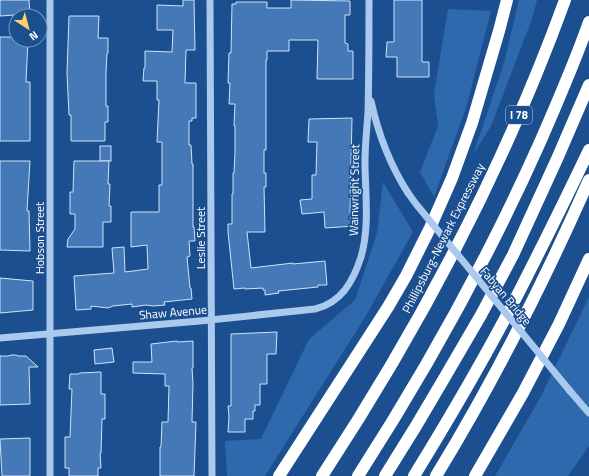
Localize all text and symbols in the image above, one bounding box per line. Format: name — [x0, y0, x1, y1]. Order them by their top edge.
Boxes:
north arrow — [8, 8, 48, 48]
text: N — [26, 27, 42, 45]
road number: I 78 — [506, 106, 532, 124]
street label: Wainwright Street — [344, 143, 364, 236]
street label: Phillipsburg-Newark Expressway — [397, 159, 489, 316]
street label: Hobson Street — [30, 201, 49, 274]
street label: Leslie Street — [191, 206, 210, 269]
street label: Fabyan Bridge — [476, 262, 536, 330]
street label: Shaw Avenue — [138, 300, 208, 324]

